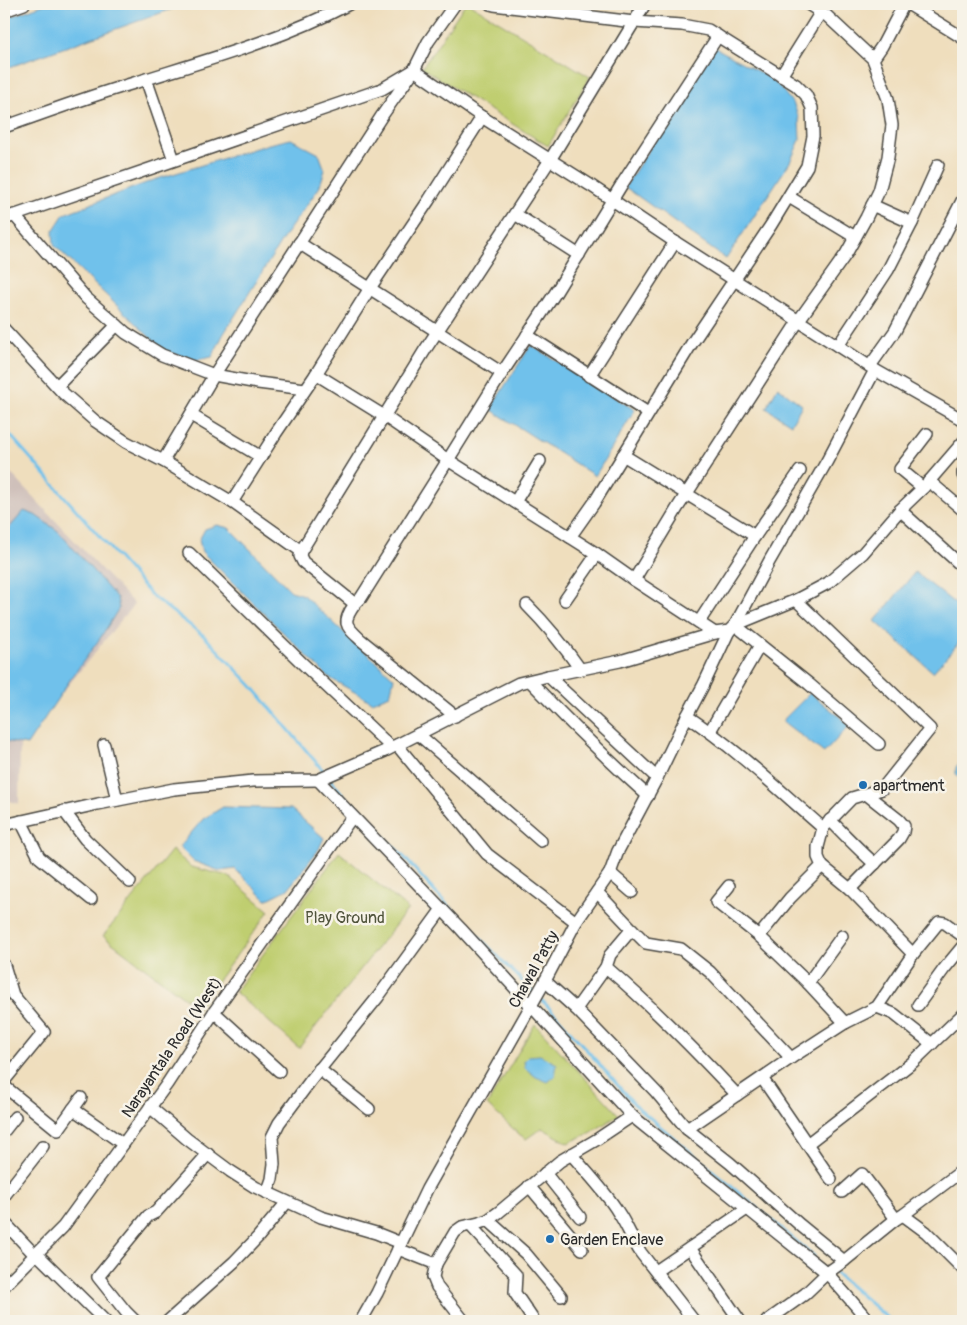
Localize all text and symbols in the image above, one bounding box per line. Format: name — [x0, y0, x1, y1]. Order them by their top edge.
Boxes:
place label: apartment — [873, 776, 945, 796]
marker: apartment — [857, 779, 869, 791]
park label: Play Ground — [305, 908, 385, 928]
street label: Chawal Patty — [504, 927, 563, 1012]
street label: Narayantala Road (West) — [117, 973, 226, 1122]
place label: Garden Enclave — [560, 1230, 663, 1250]
marker: Garden Enclave — [544, 1233, 556, 1245]

